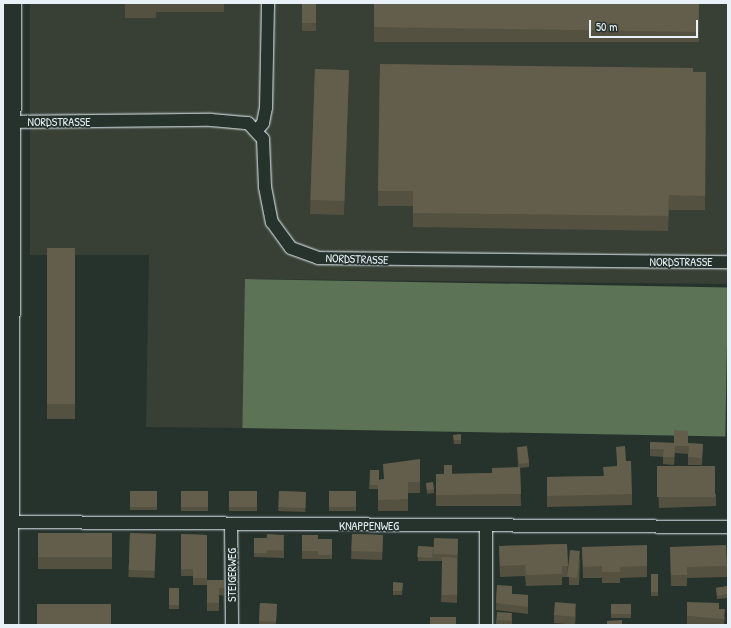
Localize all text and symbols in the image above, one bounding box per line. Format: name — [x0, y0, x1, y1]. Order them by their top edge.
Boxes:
scale bar — [591, 12, 700, 38]
text: 50 m — [596, 18, 617, 35]
street label: NORDSTRASSE — [28, 115, 90, 129]
street label: NORDSTRASSE — [325, 251, 389, 267]
street label: NORDSTRASSE — [650, 255, 712, 269]
street label: KNAPPENWEG — [339, 519, 399, 533]
street label: STEIGERWEG — [225, 548, 239, 602]

